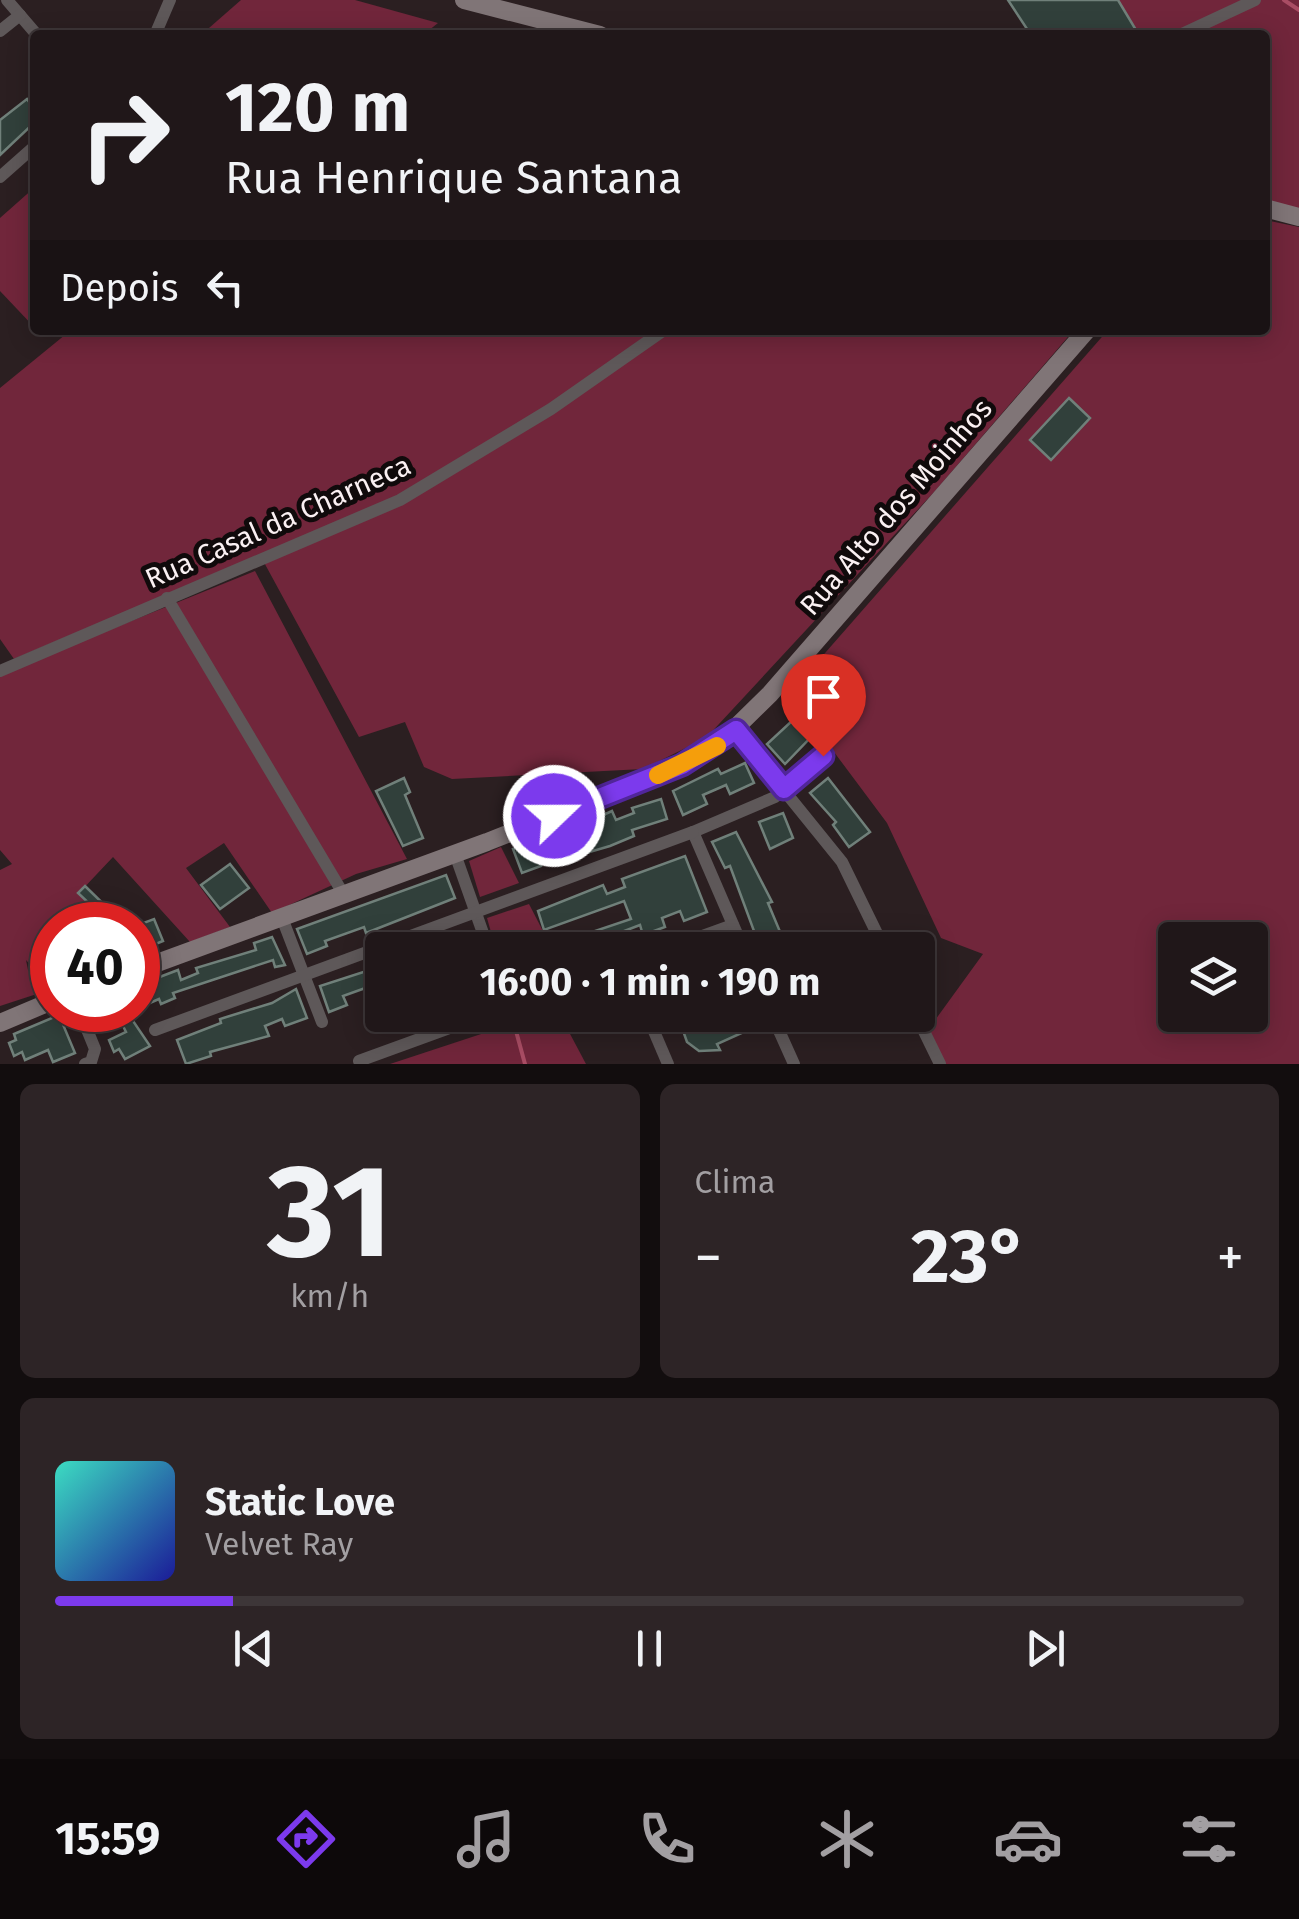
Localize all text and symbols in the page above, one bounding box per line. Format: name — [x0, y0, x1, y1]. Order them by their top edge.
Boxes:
text: 120 m — [225, 66, 410, 150]
icon: right — [60, 70, 190, 200]
text: Rua Henrique Santana — [225, 151, 683, 205]
icon: left — [198, 260, 253, 315]
text: Depois — [60, 265, 178, 311]
street label: Rua Alto dos Moinhos — [793, 392, 999, 622]
street label: Rua Casal da Charneca — [140, 449, 416, 595]
pin — [781, 654, 866, 757]
icon: arrive — [796, 669, 851, 724]
position arrow — [502, 764, 606, 868]
speed limit sign: 40 — [30, 902, 160, 1032]
map controls — [1158, 922, 1268, 1032]
button: layers — [1158, 922, 1268, 1032]
text: 16:00 · 1 min · 190 m — [480, 959, 820, 1005]
text: 31 — [267, 1134, 392, 1290]
text: Clima — [695, 1163, 775, 1201]
text: 23° — [911, 1212, 1028, 1302]
text: − — [695, 1225, 722, 1291]
text: + — [1217, 1225, 1244, 1291]
text: km/h — [290, 1277, 369, 1315]
text: Static Love — [205, 1479, 395, 1525]
text: Velvet Ray — [205, 1525, 353, 1563]
icon: previous — [226, 1621, 281, 1676]
icon: pause — [622, 1621, 677, 1676]
icon: next — [1018, 1621, 1073, 1676]
icon: directions — [271, 1804, 341, 1874]
icon: music — [451, 1804, 521, 1874]
icon: phone — [632, 1804, 702, 1874]
icon: climate — [812, 1804, 882, 1874]
icon: car — [993, 1804, 1063, 1874]
icon: filters — [1174, 1804, 1244, 1874]
text: 15:59 — [55, 1812, 160, 1866]

